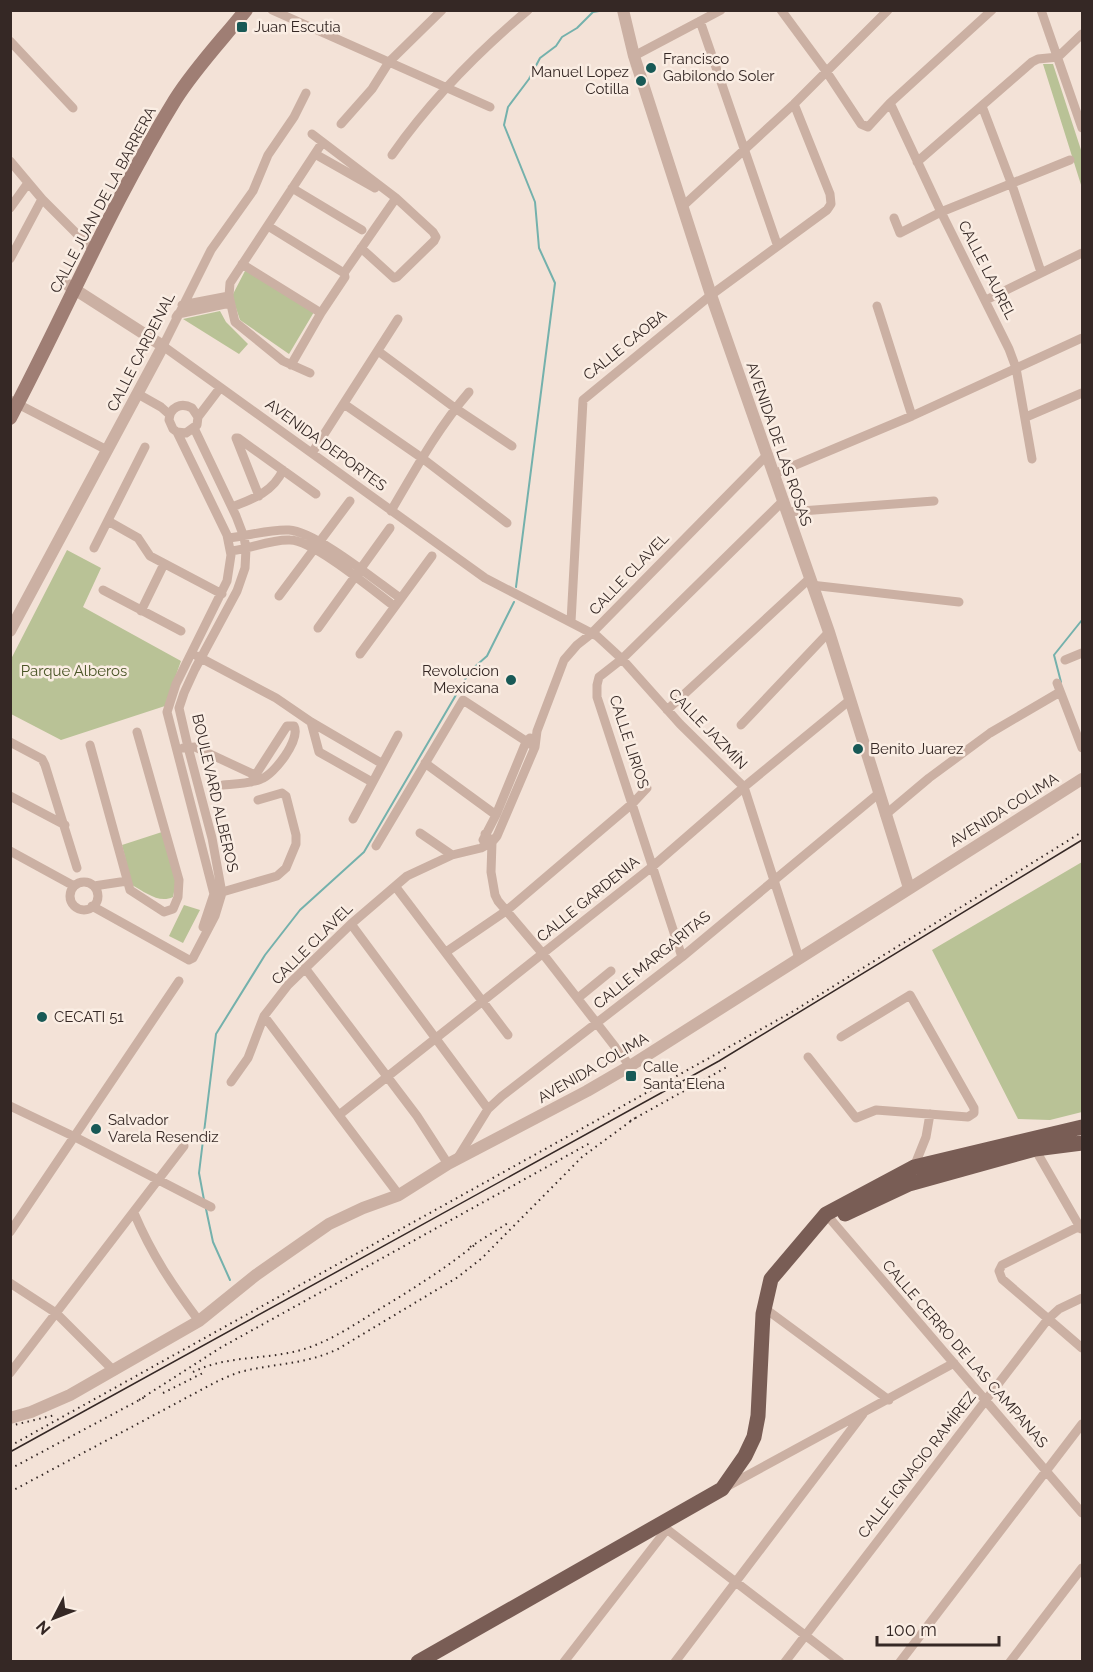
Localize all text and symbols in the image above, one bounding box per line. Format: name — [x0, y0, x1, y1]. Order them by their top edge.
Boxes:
place label: Juan Escutia — [254, 18, 341, 36]
marker: Juan Escutia — [235, 20, 249, 34]
place label: Francisco Gabilondo Soler — [663, 50, 775, 85]
marker: Francisco Gabilondo Soler — [644, 61, 658, 75]
place label: Manuel Lopez Cotilla — [531, 63, 629, 98]
marker: Manuel Lopez Cotilla — [634, 74, 648, 88]
street label: CALLE JUAN DE LA BARRERA — [46, 104, 160, 296]
street label: CALLE LAUREL — [954, 218, 1020, 322]
street label: CALLE CARDENAL — [103, 289, 179, 415]
street label: CALLE CAOBA — [580, 306, 670, 384]
street label: AVENIDA DE LAS ROSAS — [742, 360, 816, 528]
street label: AVENIDA DEPORTES — [262, 395, 390, 495]
street label: CALLE CLAVEL — [585, 529, 673, 619]
park label: Parque Alberos — [21, 662, 127, 680]
place label: Revolucion Mexicana — [422, 662, 499, 697]
marker: Revolucion Mexicana — [504, 673, 518, 687]
street label: CALLE JAZMÍN — [665, 685, 751, 773]
street label: CALLE LIRIOS — [605, 693, 653, 791]
street label: BOULEVARD ALBEROS — [188, 712, 242, 874]
place label: Benito Juarez — [870, 740, 963, 758]
marker: Benito Juarez — [851, 742, 865, 756]
street label: AVENIDA COLIMA — [946, 769, 1062, 851]
street label: CALLE GARDENIA — [533, 852, 643, 946]
street label: CALLE CLAVEL — [268, 900, 356, 988]
street label: CALLE MARGARITAS — [590, 907, 714, 1013]
place label: CECATI 51 — [54, 1008, 124, 1026]
marker: CECATI 51 — [35, 1010, 49, 1024]
street label: AVENIDA COLIMA — [534, 1029, 652, 1107]
place label: Calle Santa Elena — [643, 1058, 725, 1093]
marker: Calle Santa Elena — [624, 1069, 638, 1083]
place label: Salvador Varela Resendiz — [108, 1111, 219, 1146]
marker: Salvador Varela Resendiz — [89, 1122, 103, 1136]
street label: CALLE CERRO DE LAS CAMPANAS — [878, 1256, 1052, 1452]
street label: CALLE IGNACIO RAMÍREZ — [854, 1388, 980, 1542]
north arrow — [24, 1588, 84, 1648]
scale bar — [877, 1609, 998, 1647]
text: N — [32, 1617, 54, 1639]
text: 100 m — [886, 1619, 937, 1640]

